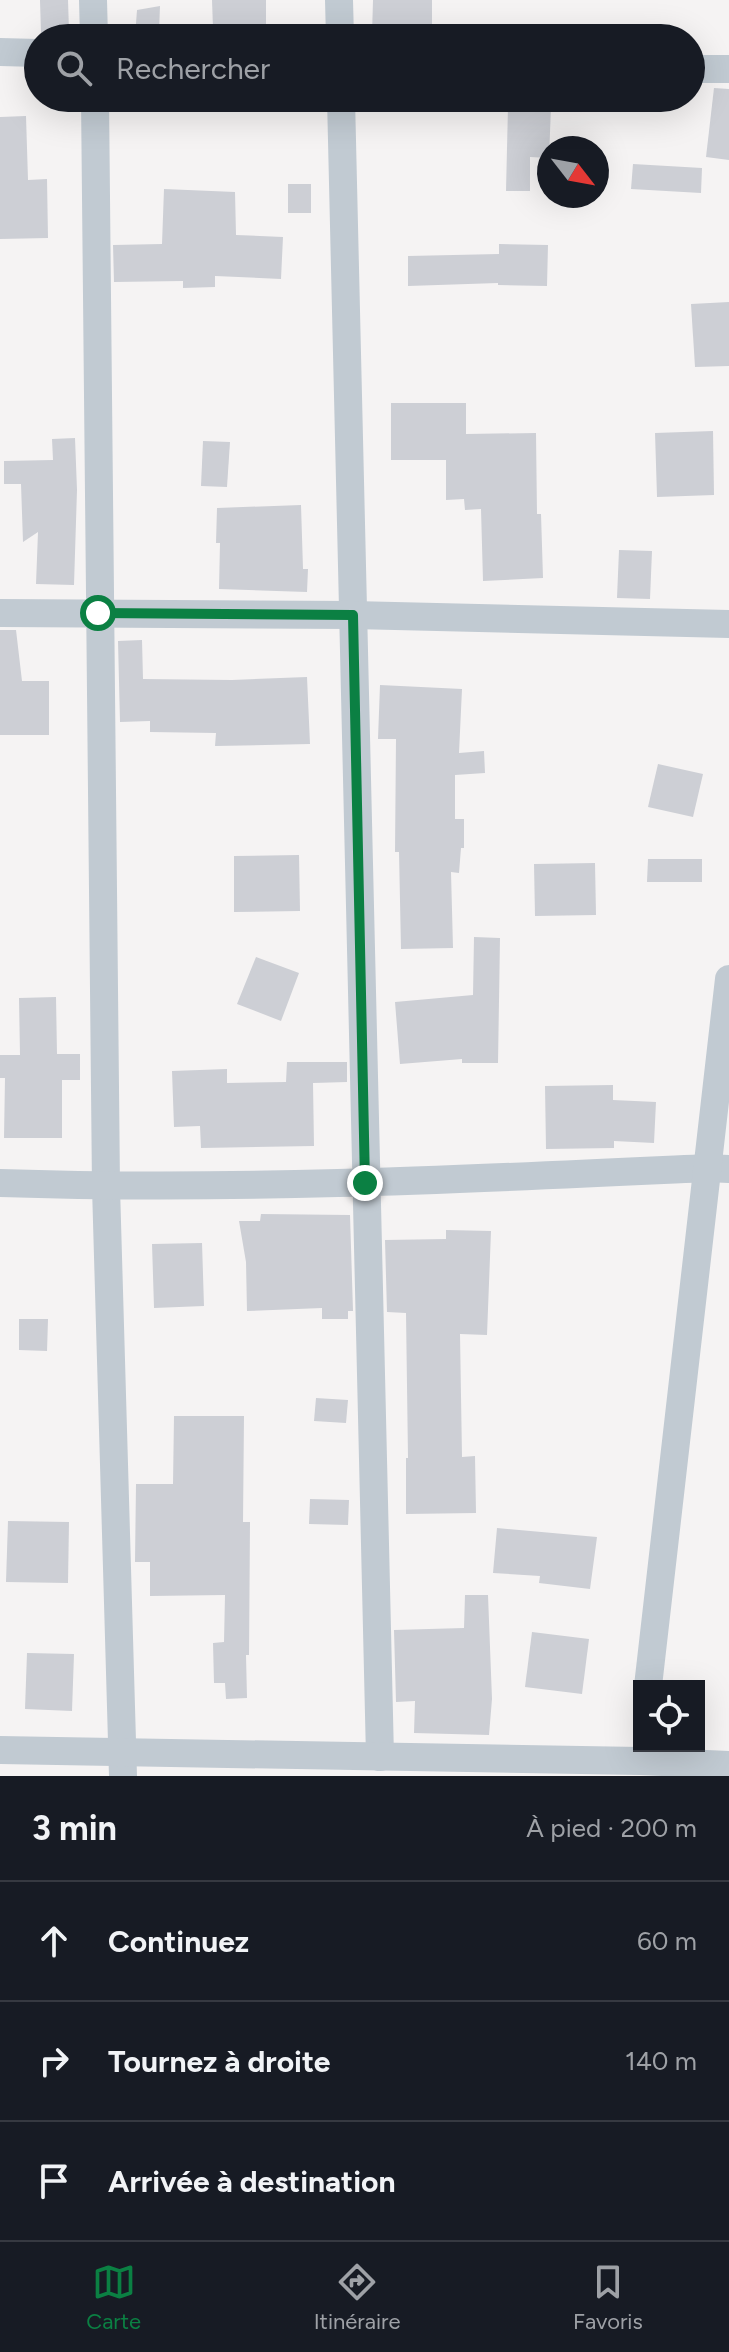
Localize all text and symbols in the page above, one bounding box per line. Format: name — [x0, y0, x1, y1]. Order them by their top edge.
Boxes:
search box — [24, 24, 705, 112]
icon: search — [52, 46, 96, 90]
text: Rechercher — [116, 50, 270, 87]
north arrow — [537, 136, 609, 208]
route start — [80, 595, 116, 631]
route end — [347, 1165, 383, 1201]
map controls — [633, 1680, 705, 1752]
button: locate — [633, 1680, 705, 1752]
text: 3 min — [32, 1808, 117, 1849]
text: À pied · 200 m — [526, 1812, 697, 1844]
icon: ahead — [32, 1919, 76, 1963]
text: Continuez — [108, 1923, 249, 1960]
text: 60 m — [637, 1925, 697, 1957]
icon: right — [32, 2039, 76, 2083]
text: Tournez à droite — [108, 2043, 330, 2080]
text: 140 m — [625, 2045, 697, 2077]
icon: arrive — [32, 2159, 76, 2203]
text: Arrivée à destination — [108, 2163, 395, 2200]
tab: Carte — [86, 2260, 141, 2335]
tab: Itinéraire — [314, 2260, 401, 2335]
tab: Favoris — [573, 2260, 643, 2335]

